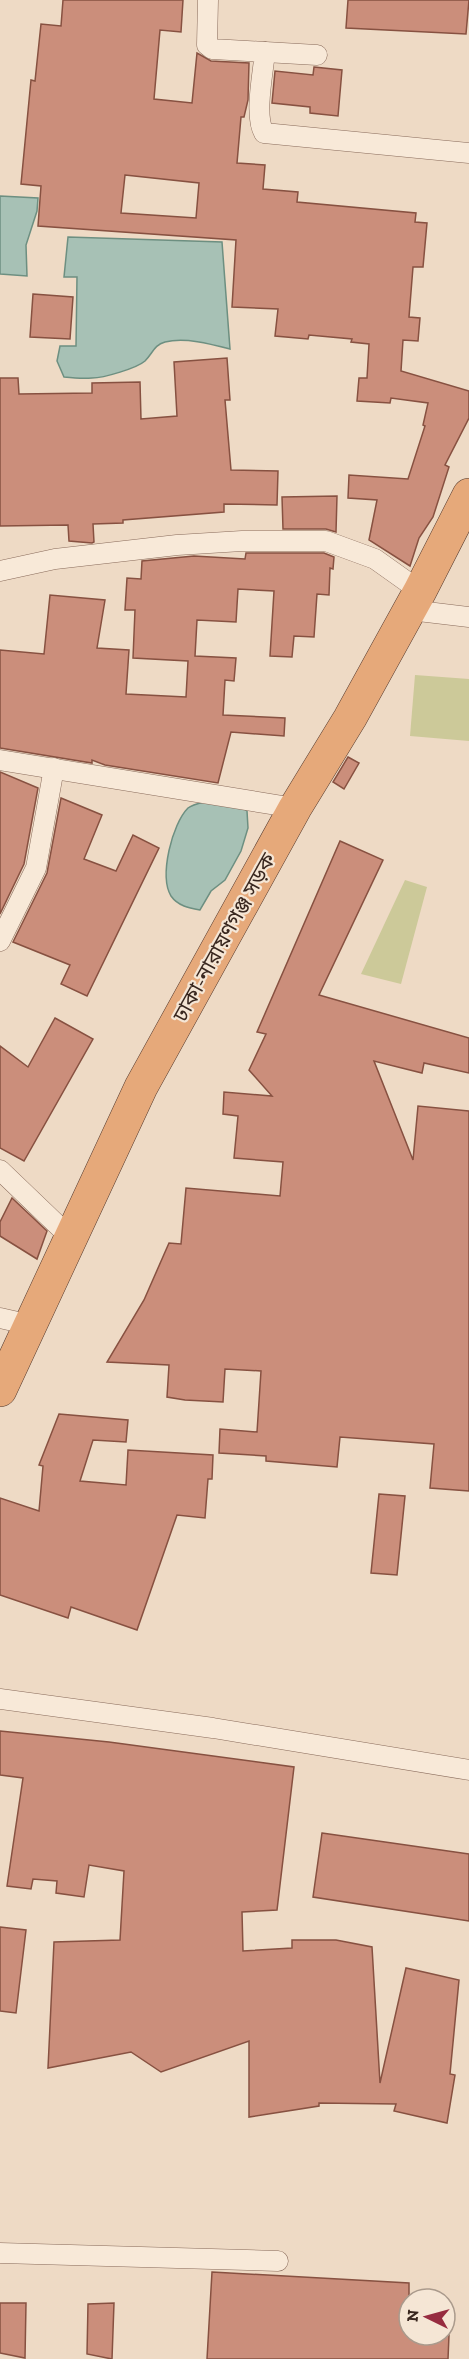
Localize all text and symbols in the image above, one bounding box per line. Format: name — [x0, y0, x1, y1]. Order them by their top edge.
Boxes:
street label: ঢাকা-নারায়ণগঞ্জ সড়ক — [167, 847, 281, 1026]
north arrow — [397, 2287, 457, 2347]
text: N — [403, 2309, 423, 2323]

